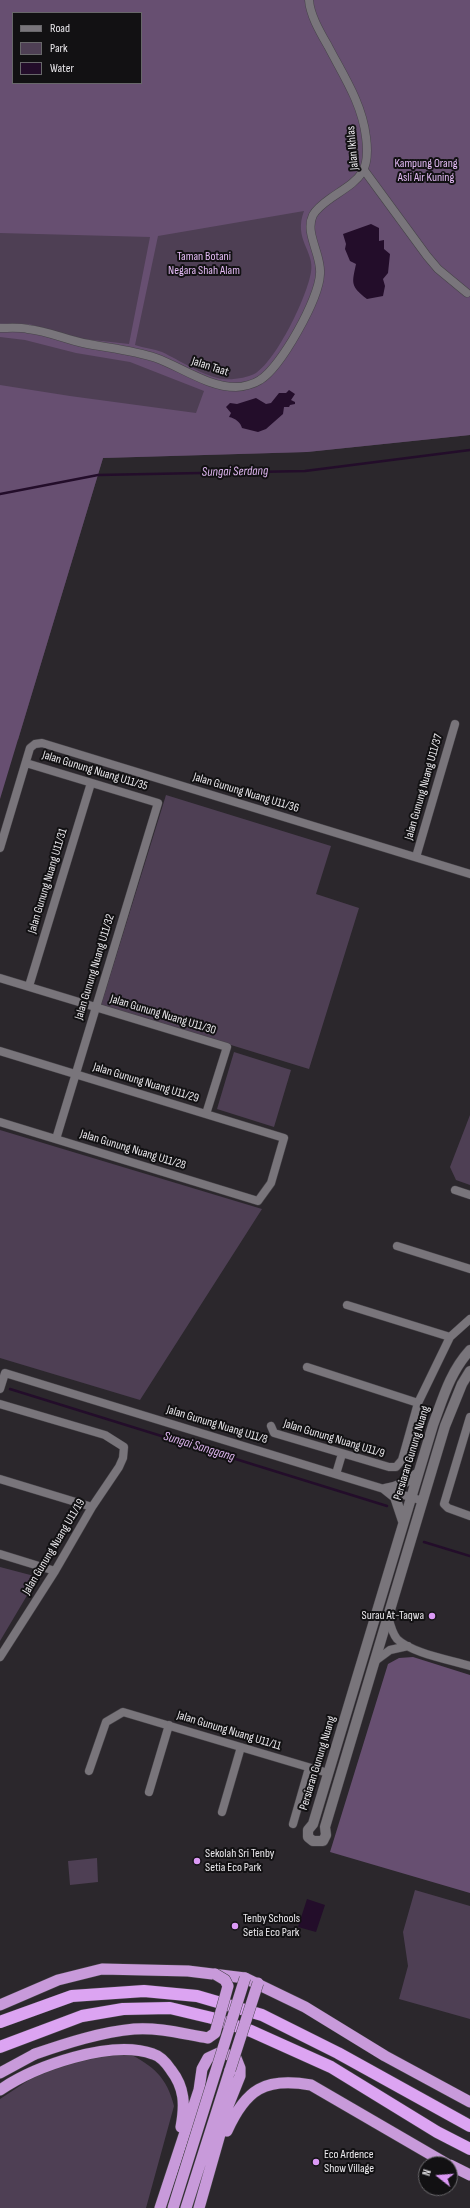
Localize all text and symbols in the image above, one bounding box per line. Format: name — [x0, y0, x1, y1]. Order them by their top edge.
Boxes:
legend — [12, 12, 142, 84]
text: Road — [50, 21, 70, 36]
text: Park — [50, 41, 68, 56]
text: Water — [50, 61, 74, 76]
street label: Jalan Ikhlas — [344, 125, 362, 171]
park label: Kampung Orang Asli Air Kuning — [394, 157, 458, 185]
park label: Taman Botani Negara Shah Alam — [168, 250, 240, 278]
street label: Jalan Taat — [190, 354, 230, 380]
water label: Sungai Serdang — [202, 464, 268, 480]
street label: Jalan Gunung Nuang U11/37 — [402, 732, 446, 842]
street label: Jalan Gunung Nuang U11/35 — [41, 748, 149, 794]
street label: Jalan Gunung Nuang U11/36 — [191, 770, 301, 816]
street label: Jalan Gunung Nuang U11/31 — [25, 827, 71, 935]
street label: Jalan Gunung Nuang U11/32 — [72, 912, 118, 1022]
street label: Jalan Gunung Nuang U11/30 — [108, 992, 218, 1038]
street label: Jalan Gunung Nuang U11/29 — [91, 1060, 201, 1106]
street label: Jalan Gunung Nuang U11/28 — [78, 1127, 188, 1173]
street label: Jalan Gunung Nuang U11/8 — [165, 1403, 269, 1447]
street label: Persiaran Gunung Nuang — [391, 1404, 433, 1502]
street label: Jalan Gunung Nuang U11/9 — [282, 1417, 386, 1461]
water label: Sungai Sanggang — [161, 1429, 237, 1465]
street label: Jalan Gunung Nuang U11/19 — [20, 1497, 88, 1597]
place label: Surau At-Taqwa — [362, 1609, 424, 1623]
marker: Surau At-Taqwa — [427, 1611, 437, 1621]
street label: Jalan Gunung Nuang U11/11 — [175, 1708, 283, 1754]
street label: Persiaran Gunung Nuang — [297, 1714, 339, 1812]
place label: Sekolah Sri Tenby Setia Eco Park — [205, 1847, 275, 1875]
marker: Sekolah Sri Tenby Setia Eco Park — [192, 1856, 202, 1866]
place label: Tenby Schools Setia Eco Park — [243, 1912, 300, 1940]
marker: Tenby Schools Setia Eco Park — [230, 1921, 240, 1931]
place label: Eco Ardence Show Village — [324, 2148, 374, 2176]
north arrow — [418, 2156, 458, 2196]
marker: Eco Ardence Show Village — [311, 2157, 321, 2167]
text: N — [420, 2168, 434, 2177]

